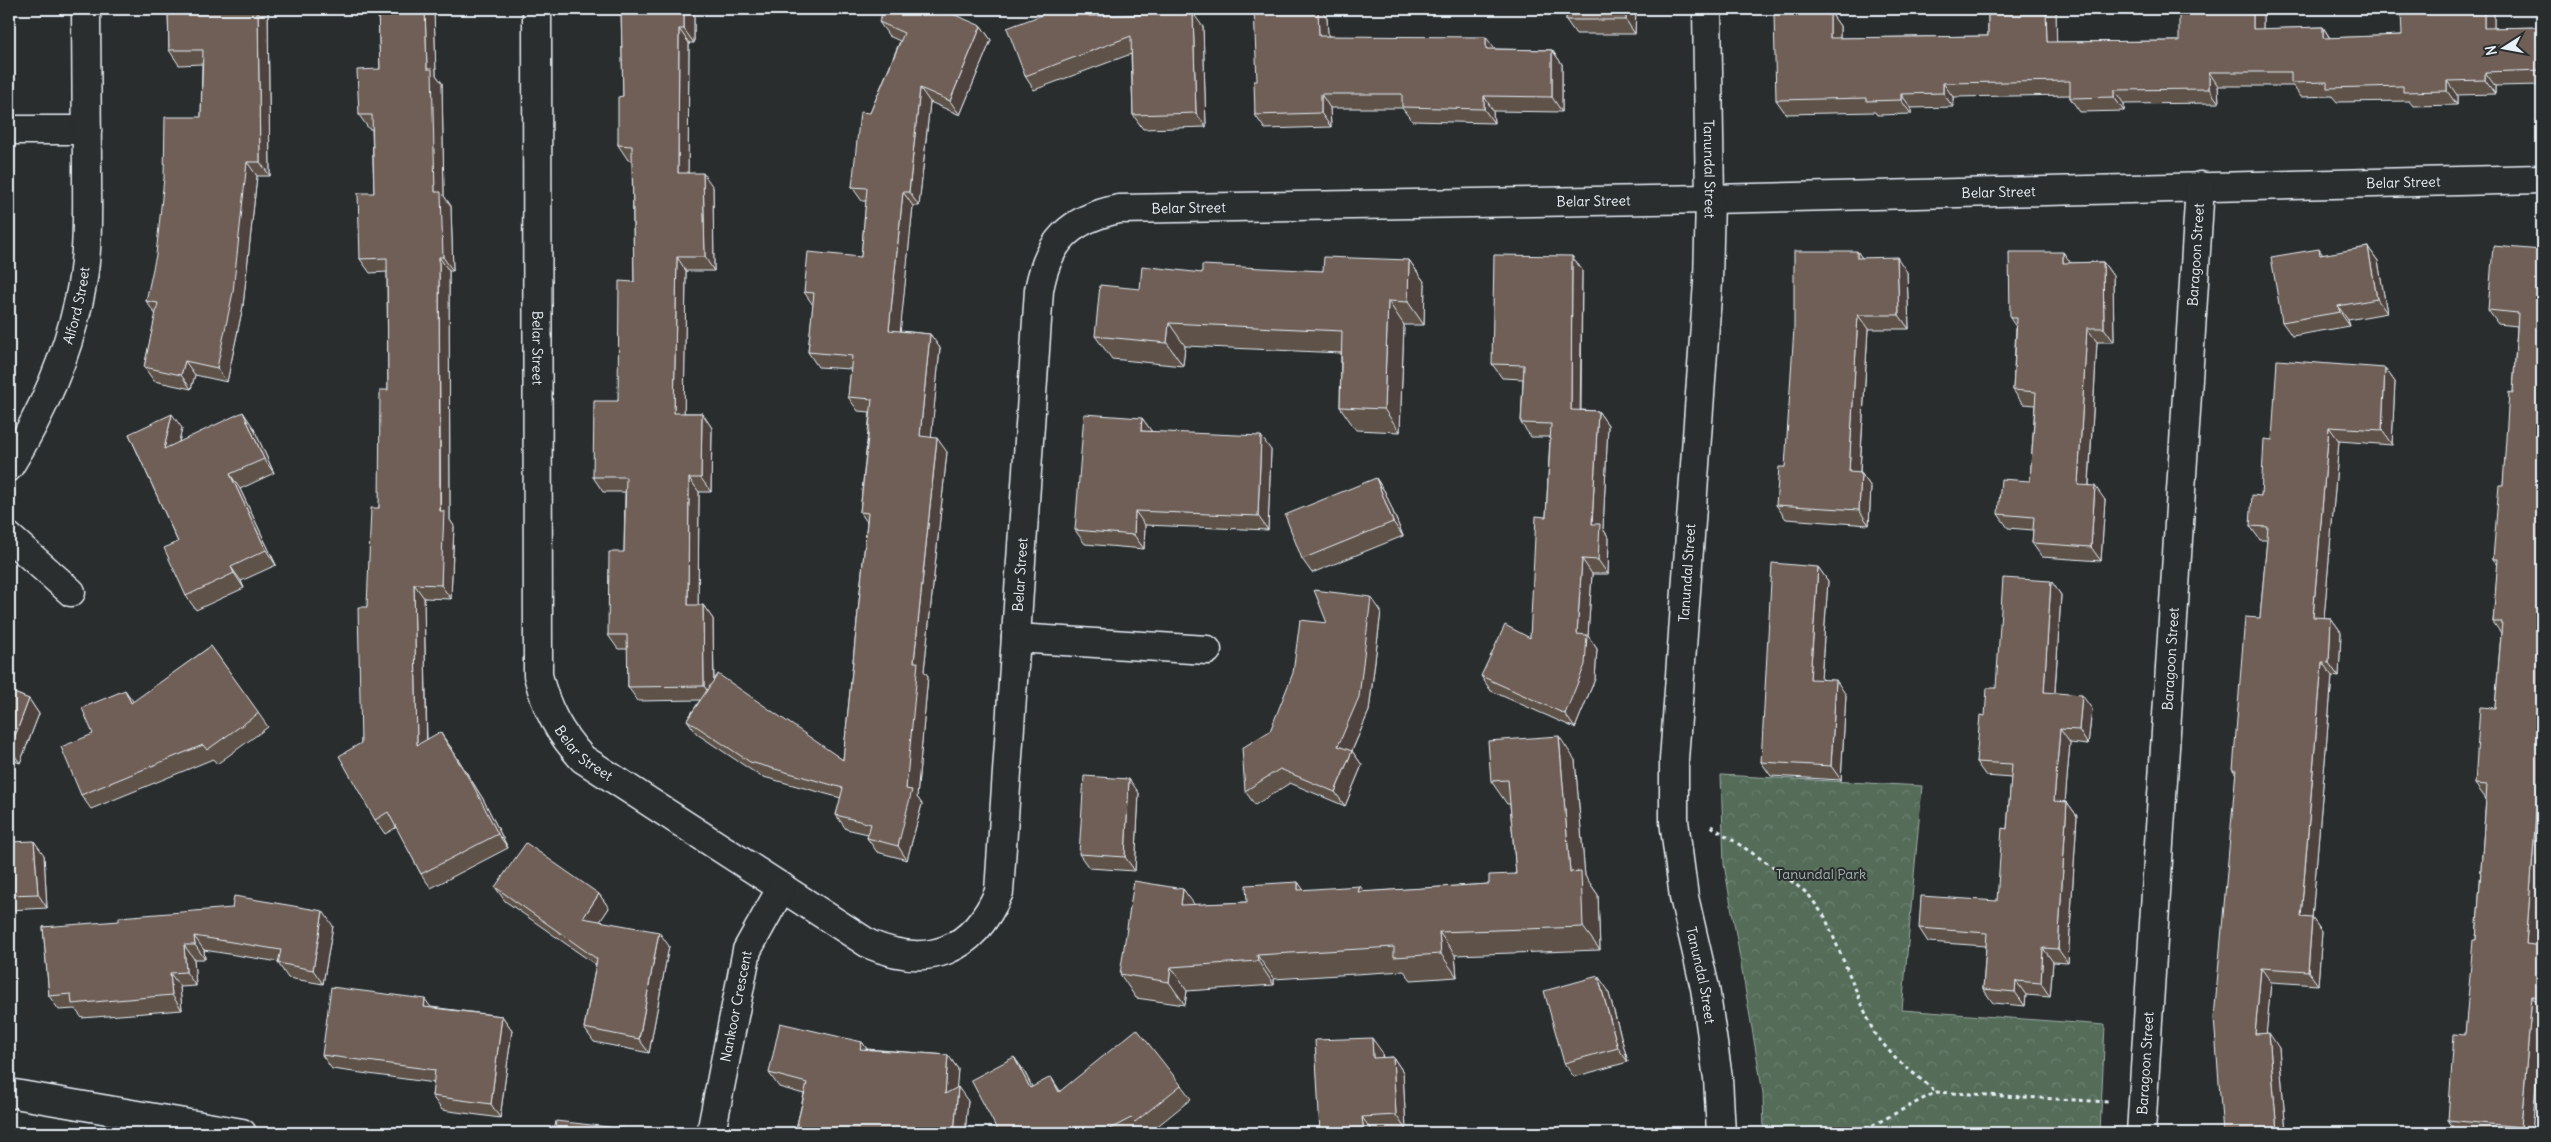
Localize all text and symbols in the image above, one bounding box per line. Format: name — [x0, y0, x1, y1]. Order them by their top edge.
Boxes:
north arrow — [2478, 22, 2528, 72]
text: N — [2481, 44, 2501, 57]
street label: Tanundal Street — [1700, 119, 1719, 219]
street label: Belar Street — [2366, 172, 2441, 192]
street label: Belar Street — [1961, 182, 2036, 202]
street label: Belar Street — [1556, 191, 1631, 211]
street label: Belar Street — [1151, 198, 1226, 217]
street label: Baragoon Street — [2184, 202, 2208, 307]
street label: Alford Street — [59, 266, 93, 347]
street label: Belar Street — [528, 311, 547, 385]
street label: Tanundal Street — [1675, 523, 1699, 623]
street label: Belar Street — [1009, 537, 1032, 612]
street label: Baragoon Street — [2158, 607, 2183, 711]
street label: Belar Street — [551, 722, 616, 785]
park label: Tanundal Park — [1776, 865, 1866, 883]
street label: Tanundal Street — [1682, 925, 1719, 1025]
street label: Nankoor Crescent — [716, 949, 756, 1064]
street label: Baragoon Street — [2133, 1011, 2158, 1115]

